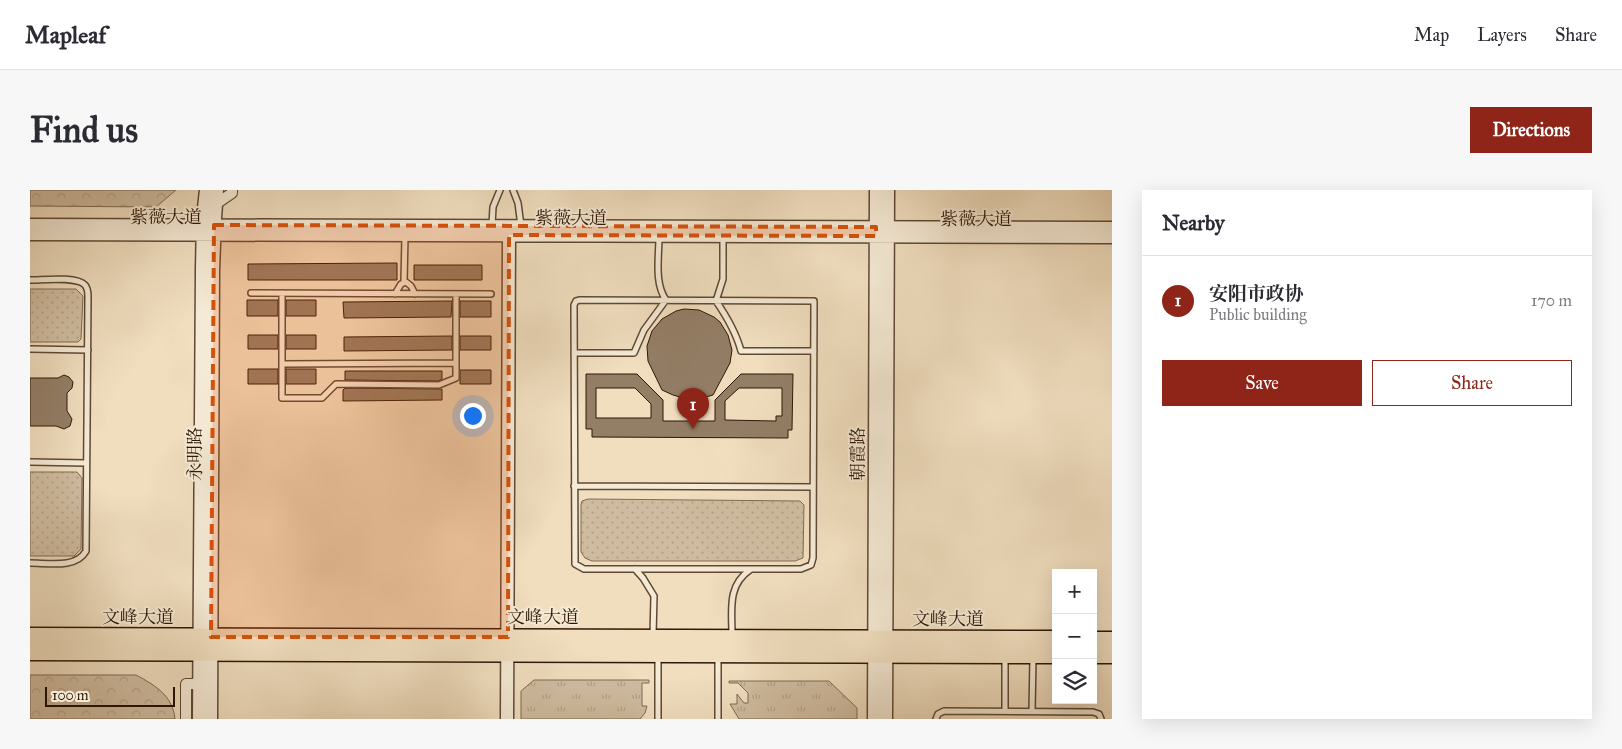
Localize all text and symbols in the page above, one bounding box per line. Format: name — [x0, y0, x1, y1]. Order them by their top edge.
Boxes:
text: Mapleaf — [25, 20, 106, 50]
text: Map — [1414, 24, 1449, 46]
text: Layers — [1477, 24, 1527, 46]
text: Share — [1555, 24, 1597, 46]
button: Directions — [1470, 107, 1592, 153]
text: Find us — [30, 109, 138, 152]
street label: 紫薇大道 — [130, 206, 202, 228]
street label: 紫薇大道 — [535, 207, 607, 229]
street label: 紫薇大道 — [940, 208, 1012, 230]
text: Nearby — [1162, 210, 1225, 236]
text: 安阳市政协 — [1209, 282, 1304, 305]
text: 1 — [1175, 291, 1181, 310]
text: 170 m — [1531, 291, 1572, 310]
text: Public building — [1209, 305, 1307, 324]
button: Save — [1162, 360, 1362, 406]
button: Share — [1372, 360, 1572, 406]
pin: 1 — [677, 388, 709, 429]
your location — [460, 403, 486, 429]
street label: 永明路 — [184, 427, 206, 481]
street label: 朝霞路 — [847, 427, 869, 481]
map controls — [1052, 569, 1097, 704]
button: + — [1052, 569, 1097, 614]
street label: 文峰大道 — [102, 606, 174, 628]
street label: 文峰大道 — [507, 606, 579, 628]
street label: 文峰大道 — [912, 608, 984, 630]
button: − — [1052, 614, 1097, 659]
button: layers — [1052, 659, 1097, 704]
scale bar — [45, 684, 175, 707]
text: 100 m — [52, 687, 89, 704]

